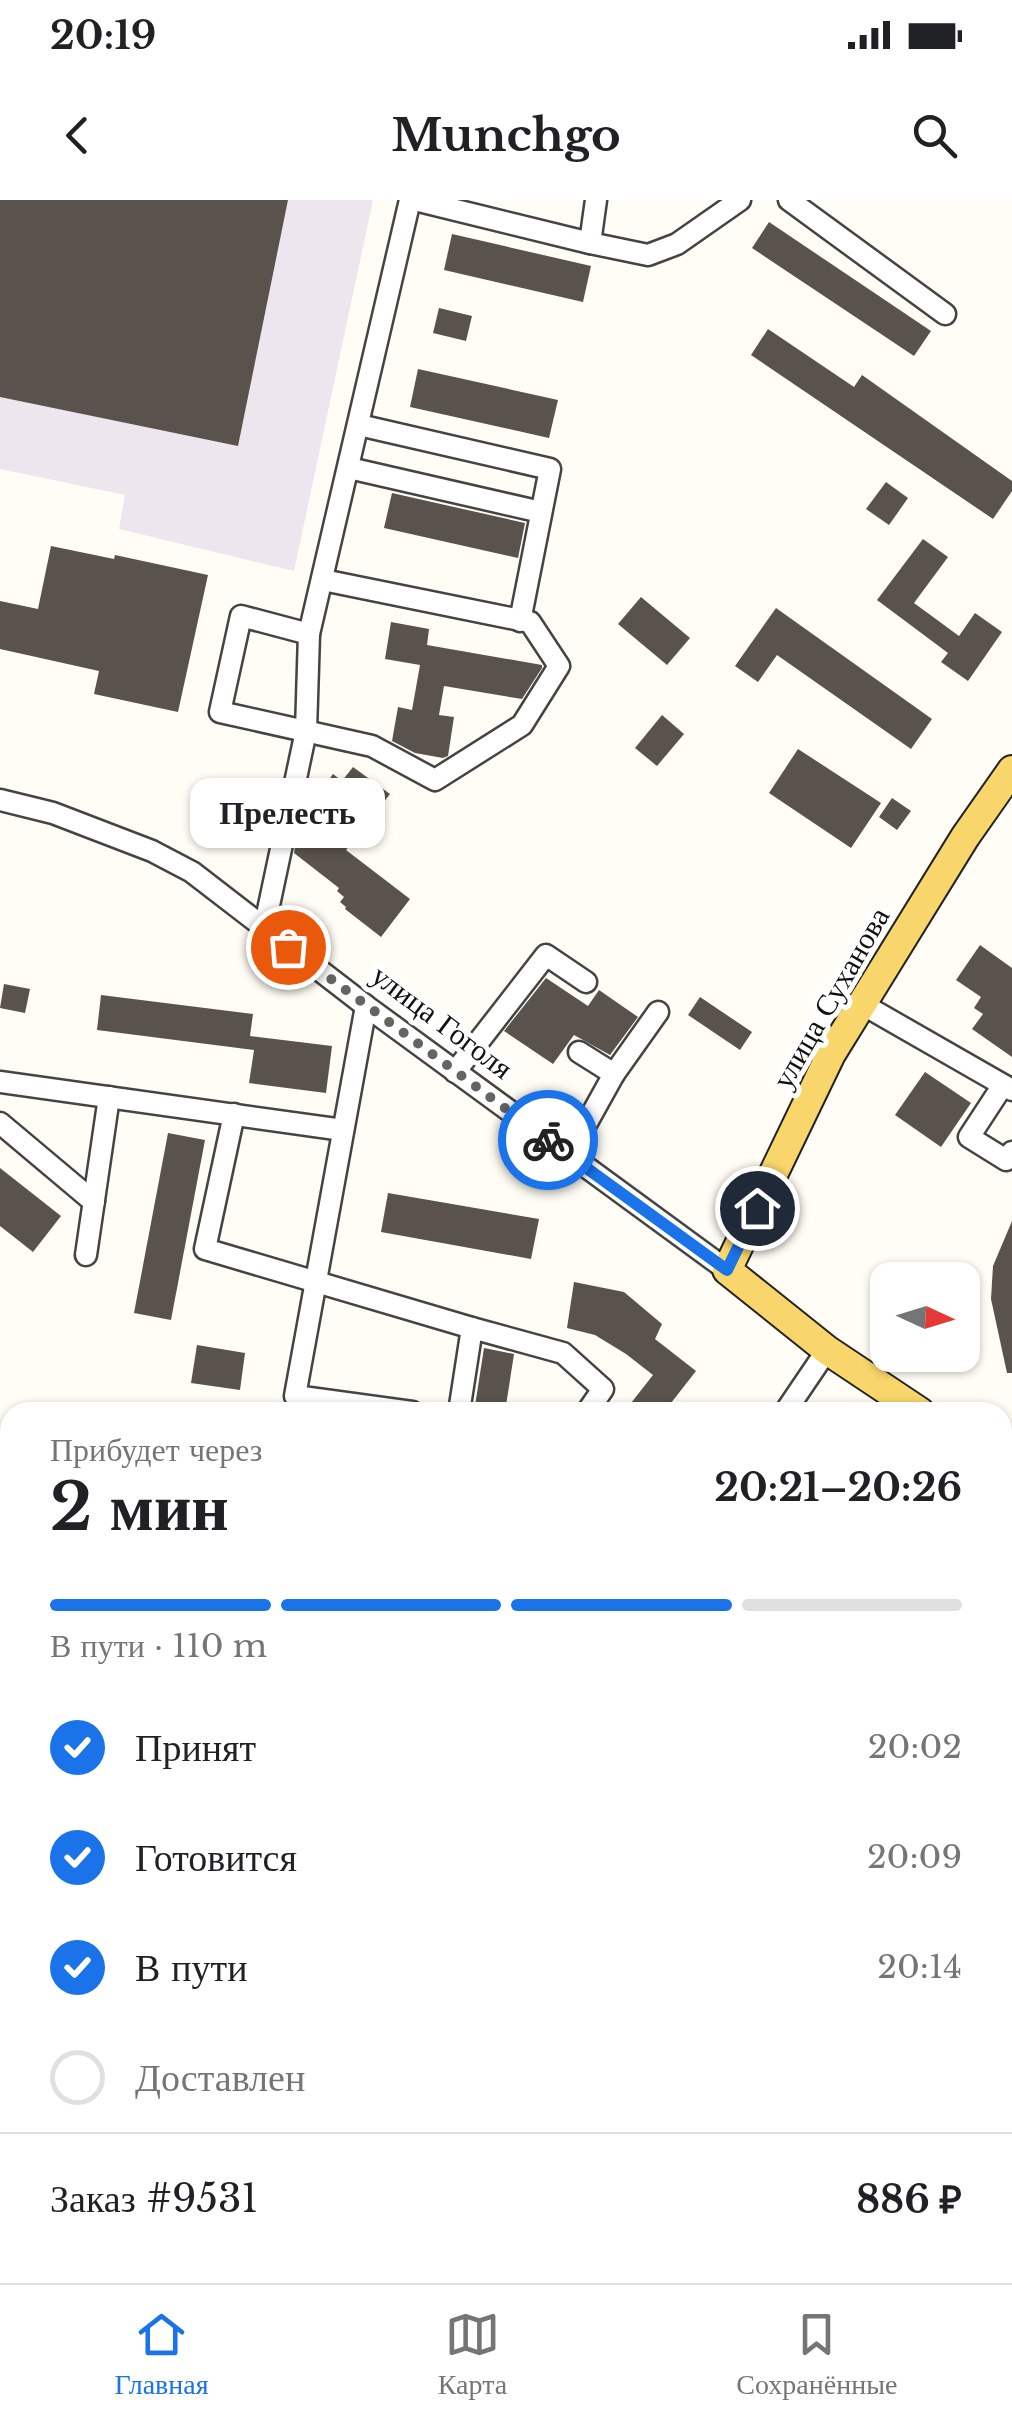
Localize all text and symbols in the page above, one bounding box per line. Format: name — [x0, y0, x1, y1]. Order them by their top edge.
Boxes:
text: 20:19 — [50, 12, 156, 59]
text: Munchgo — [391, 107, 621, 163]
icon: back — [50, 108, 105, 163]
icon: search — [907, 108, 962, 163]
callout: Прелесть — [190, 777, 386, 847]
text: Прелесть — [219, 793, 356, 833]
street label: улица Суханова — [764, 901, 897, 1095]
pin — [246, 905, 331, 990]
icon: bag — [261, 920, 316, 975]
street label: улица Гоголя — [364, 956, 520, 1087]
courier — [498, 1090, 598, 1190]
icon: bike — [521, 1113, 576, 1168]
pin — [715, 1166, 800, 1251]
icon: home — [730, 1181, 785, 1236]
north arrow — [870, 1262, 980, 1372]
map controls — [870, 1262, 980, 1372]
text: Прибудет через — [50, 1430, 262, 1470]
text: 20:21–20:26 — [714, 1464, 962, 1511]
text: 2 мин — [50, 1467, 229, 1548]
text: В пути · 110 m — [50, 1626, 267, 1666]
icon: check — [50, 1720, 105, 1775]
text: Принят — [135, 1724, 256, 1771]
text: 20:02 — [868, 1727, 962, 1767]
icon: check — [50, 1830, 105, 1885]
text: Готовится — [135, 1834, 297, 1881]
text: 20:09 — [867, 1837, 962, 1877]
icon: check — [50, 1940, 105, 1995]
text: В пути — [135, 1944, 248, 1991]
text: 20:14 — [877, 1947, 962, 1987]
text: Доставлен — [135, 2054, 305, 2101]
text: Заказ #9531 — [50, 2175, 258, 2222]
text: 886 ₽ — [856, 2176, 962, 2223]
tab: Главная — [115, 2307, 209, 2402]
tab: Карта — [438, 2307, 507, 2402]
tab: Сохранённые — [736, 2307, 897, 2402]

